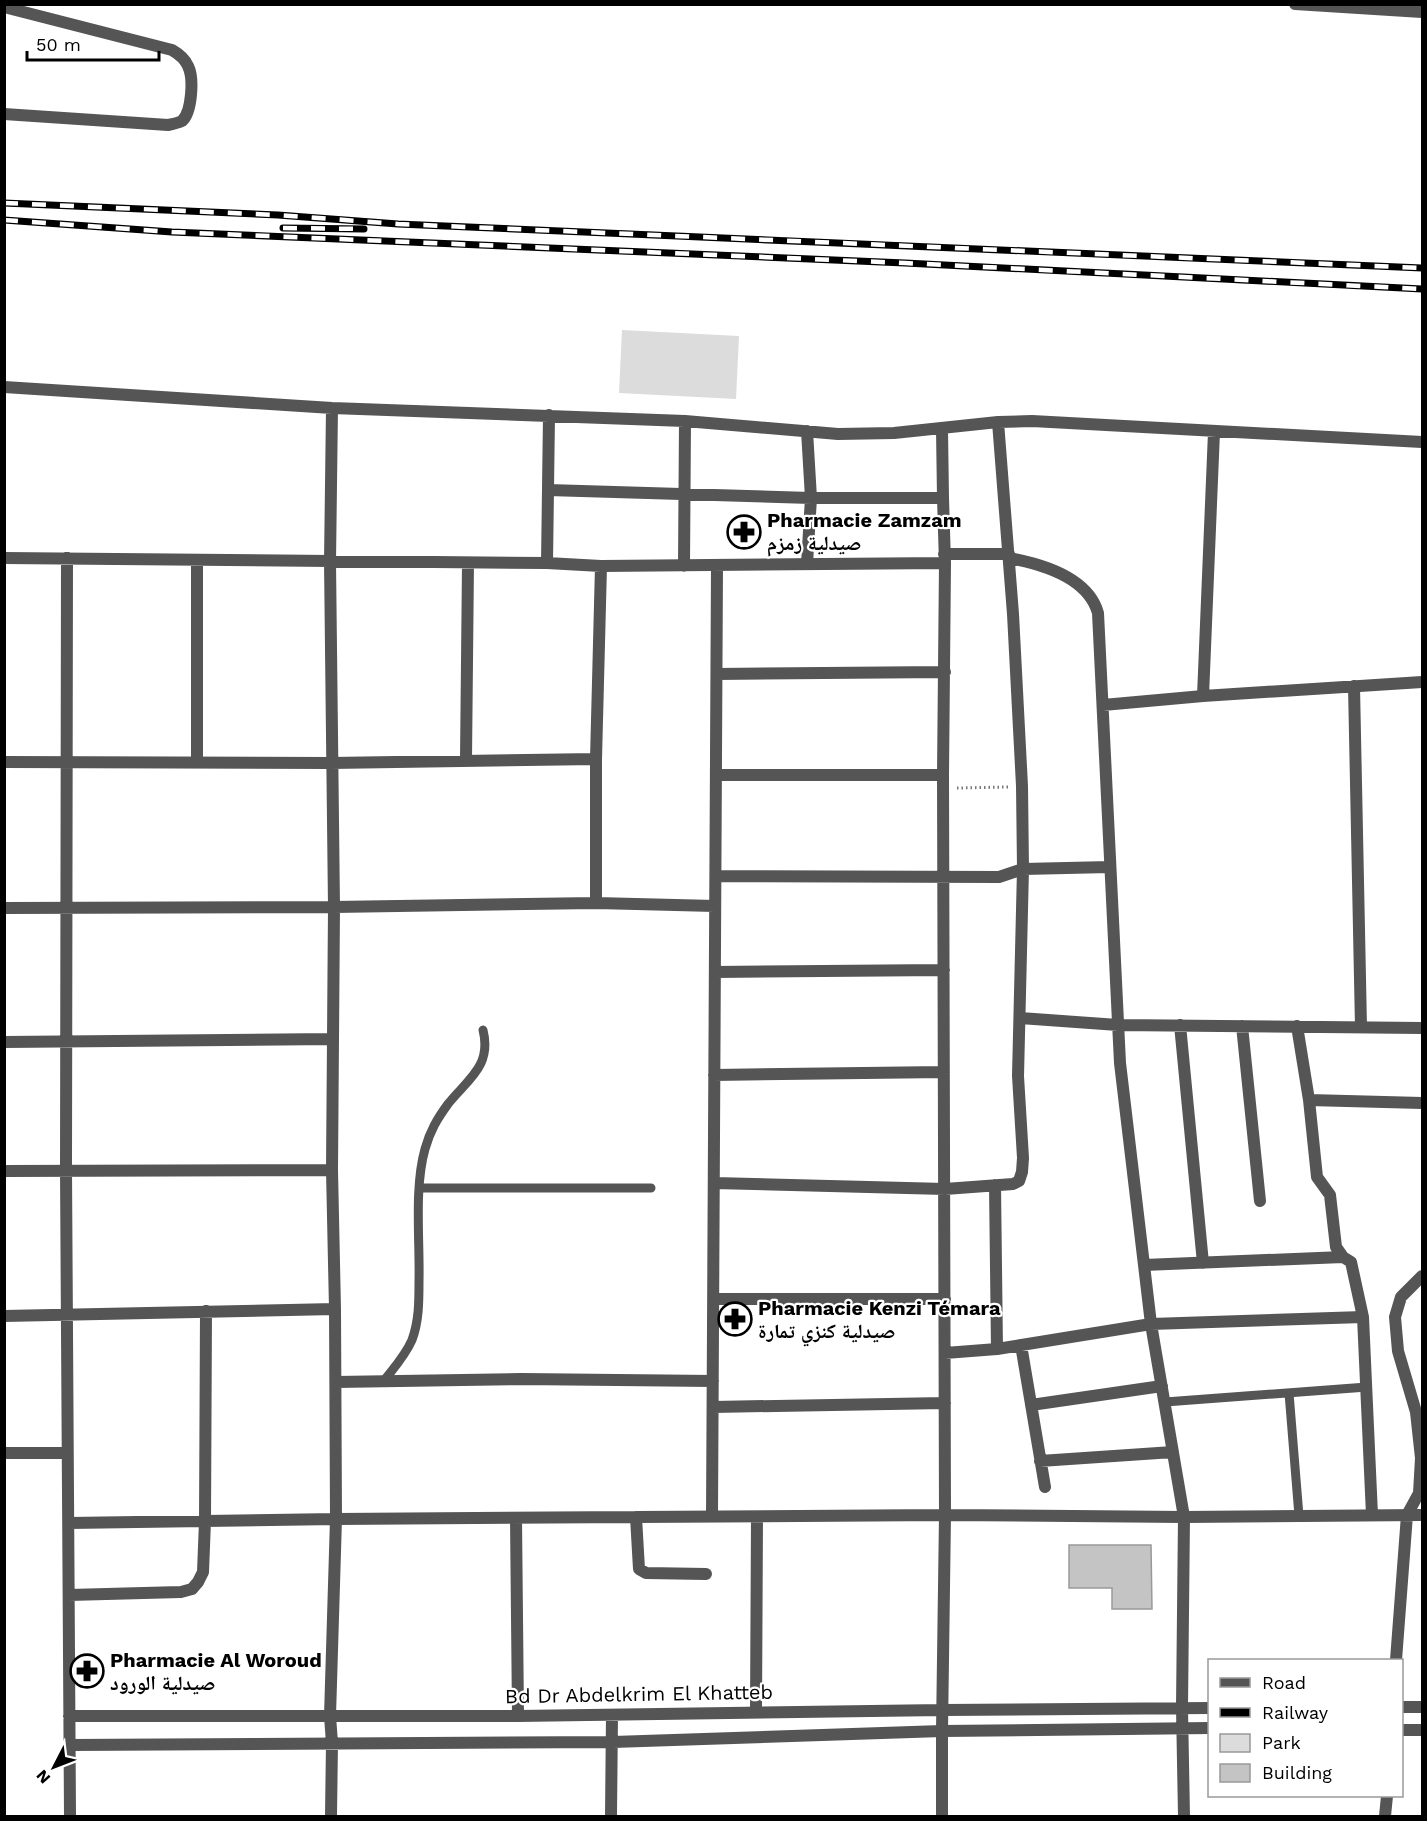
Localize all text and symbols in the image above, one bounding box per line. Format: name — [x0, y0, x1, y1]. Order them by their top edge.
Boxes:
scale bar — [27, 24, 159, 62]
text: 50 m — [36, 34, 81, 55]
place label: Pharmacie Zamzam صيدلية زمزم — [767, 508, 962, 557]
pharmacy icon: Pharmacie Zamzam صيدلية زمزم — [726, 514, 762, 550]
place label: Pharmacie Kenzi Témara صيدلية كنزي تمارة — [758, 1296, 1001, 1347]
pharmacy icon: Pharmacie Kenzi Témara صيدلية كنزي تمارة — [717, 1301, 753, 1337]
place label: Pharmacie Al Woroud صيدلية الورود — [110, 1648, 322, 1695]
pharmacy icon: Pharmacie Al Woroud صيدلية الورود — [69, 1653, 105, 1689]
legend — [1208, 1659, 1403, 1797]
text: Road — [1262, 1672, 1306, 1693]
street label: Bd Dr Abdelkrim El Khatteb — [505, 1680, 773, 1708]
text: Railway — [1262, 1702, 1329, 1723]
text: Park — [1262, 1732, 1301, 1753]
north arrow — [24, 1737, 84, 1797]
text: Building — [1262, 1762, 1332, 1783]
text: N — [32, 1766, 54, 1787]

